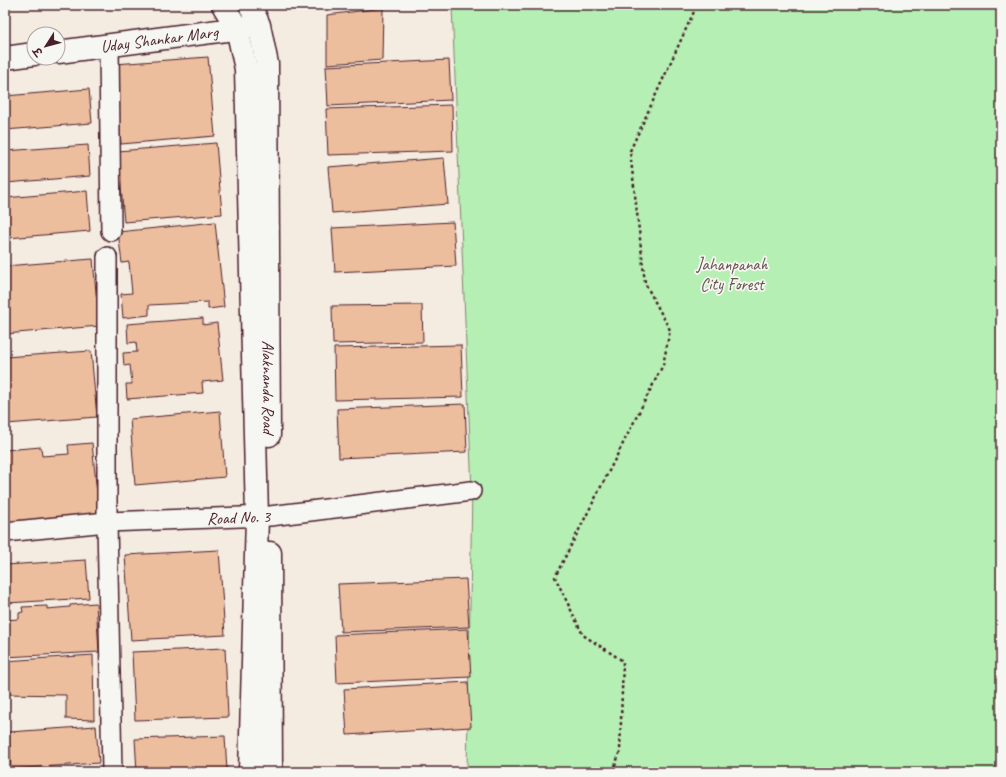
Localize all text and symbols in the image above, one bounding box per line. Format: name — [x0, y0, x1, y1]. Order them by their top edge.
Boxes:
street label: Uday Shankar Marg — [99, 21, 221, 57]
north arrow — [26, 26, 66, 66]
text: उ — [29, 43, 46, 60]
park label: Jahanpanah City Forest — [695, 254, 769, 295]
street label: Alaknanda Road — [257, 340, 279, 436]
street label: Road No. 3 — [206, 506, 272, 529]

